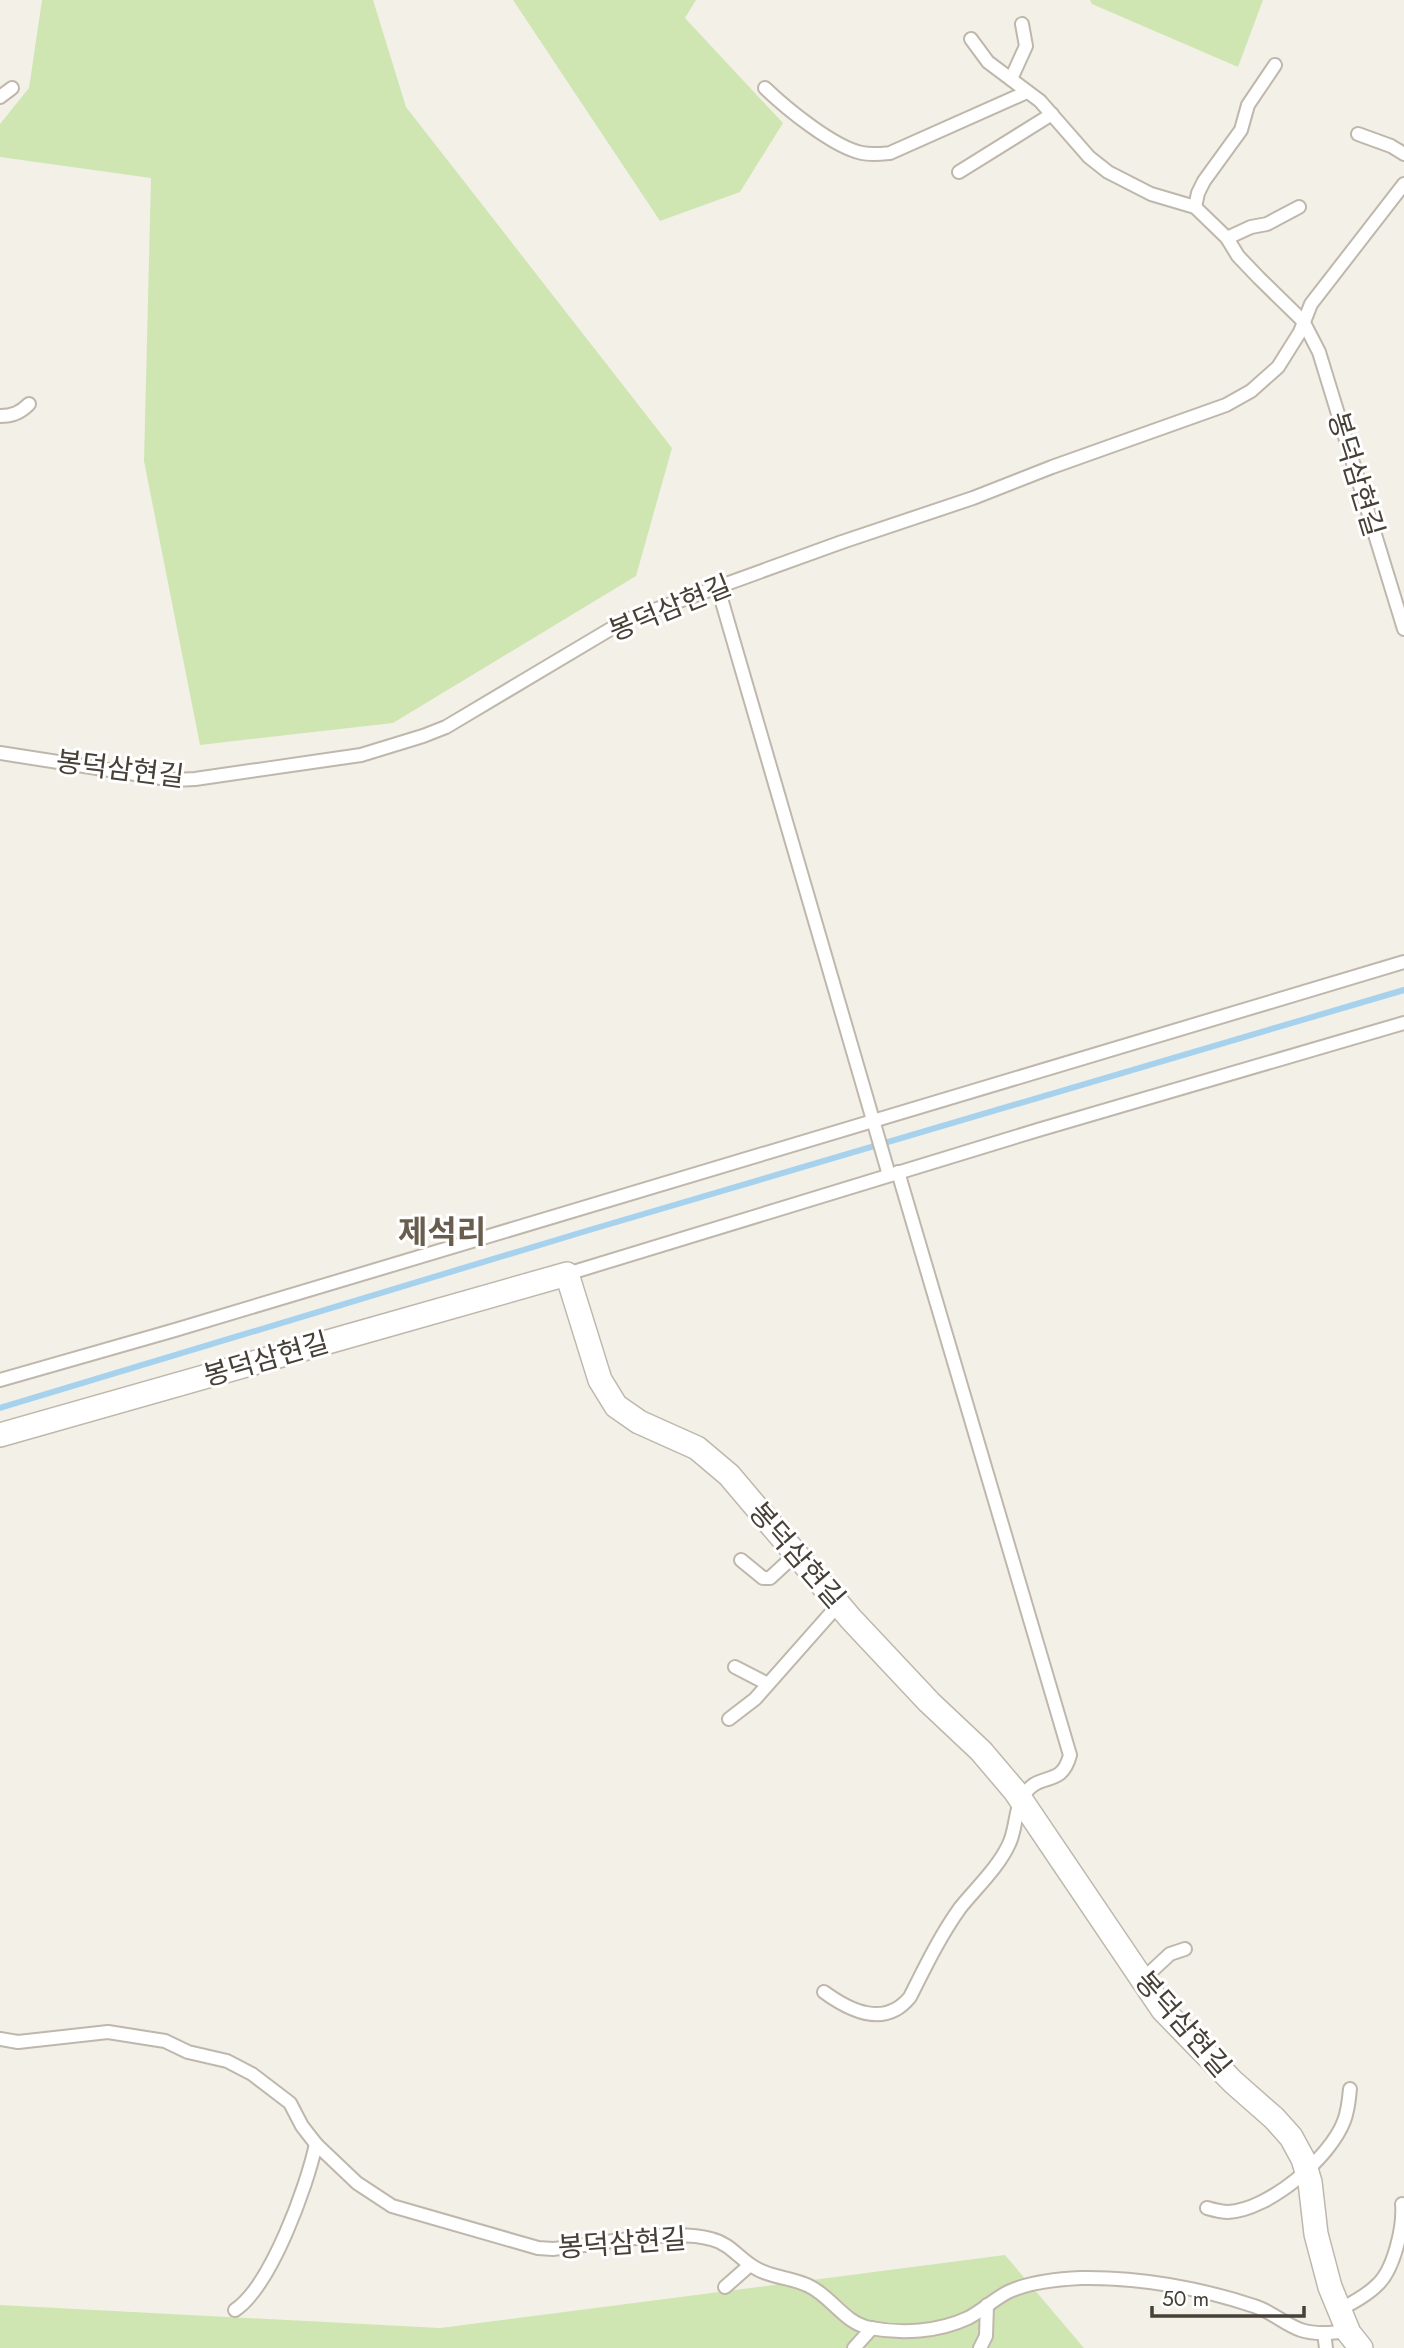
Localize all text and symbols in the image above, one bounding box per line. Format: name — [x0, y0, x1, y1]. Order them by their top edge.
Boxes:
street label: 봉덕삼현길 — [1318, 406, 1394, 542]
street label: 봉덕삼현길 — [603, 565, 737, 651]
street label: 봉덕삼현길 — [54, 741, 186, 797]
district label: 제석리 — [398, 1209, 486, 1255]
street label: 봉덕삼현길 — [198, 1322, 334, 1396]
street label: 봉덕삼현길 — [739, 1493, 855, 1617]
street label: 봉덕삼현길 — [1125, 1962, 1241, 2086]
street label: 봉덕삼현길 — [556, 2218, 688, 2268]
scale bar — [1152, 2274, 1304, 2318]
text: 50 m — [1162, 2284, 1209, 2314]

